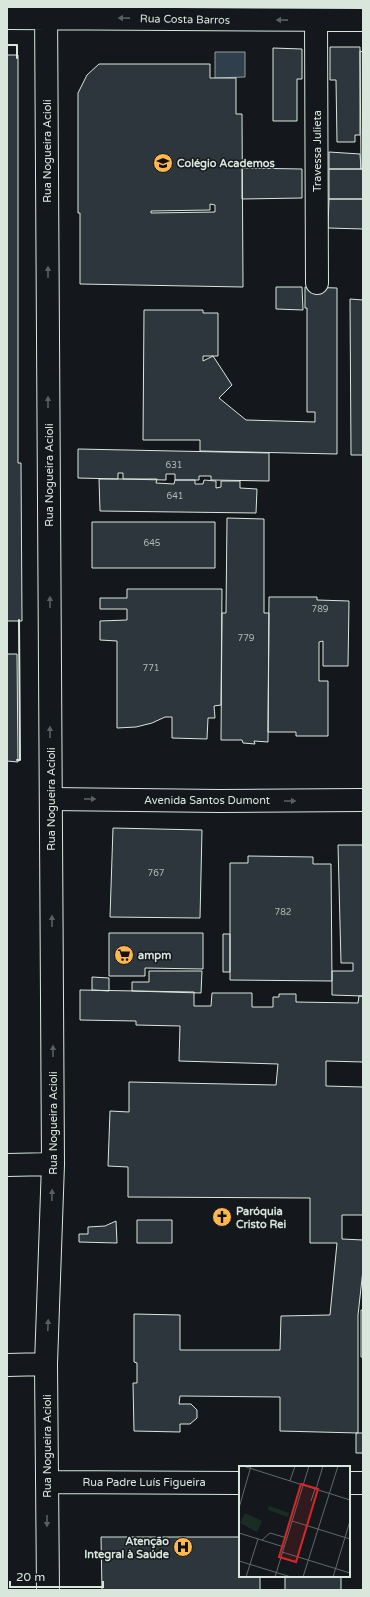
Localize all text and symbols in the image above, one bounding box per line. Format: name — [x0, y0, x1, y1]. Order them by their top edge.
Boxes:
street label: Rua Costa Barros — [140, 12, 230, 27]
one-way arrow — [117, 15, 130, 21]
one-way arrow — [275, 17, 288, 23]
street label: Rua Nogueira Acioli — [41, 99, 54, 203]
street label: Travessa Julieta — [311, 110, 324, 192]
school or university icon: Colégio Academos — [152, 152, 174, 174]
place label: Colégio Academos — [177, 157, 275, 171]
one-way arrow — [45, 265, 51, 278]
one-way arrow — [45, 395, 51, 408]
street label: Rua Nogueira Acioli — [43, 423, 56, 527]
house number: 631 — [166, 460, 182, 471]
house number: 641 — [167, 491, 183, 502]
house number: 645 — [144, 538, 161, 549]
one-way arrow — [46, 596, 53, 608]
house number: 789 — [312, 604, 329, 615]
house number: 779 — [238, 633, 255, 644]
house number: 771 — [143, 663, 159, 674]
one-way arrow — [47, 725, 53, 738]
street label: Rua Nogueira Acioli — [45, 747, 58, 851]
street label: Avenida Santos Dumont — [144, 794, 270, 807]
one-way arrow — [84, 796, 96, 803]
one-way arrow — [284, 798, 297, 804]
house number: 767 — [148, 868, 165, 879]
house number: 782 — [275, 907, 291, 918]
one-way arrow — [48, 915, 55, 927]
supermarket icon: ampm — [113, 944, 135, 966]
place label: ampm — [138, 949, 171, 963]
one-way arrow — [50, 1044, 56, 1057]
street label: Rua Nogueira Acioli — [47, 1071, 60, 1175]
one-way arrow — [49, 1189, 56, 1201]
place label: Paróquia Cristo Rei — [236, 1205, 286, 1231]
church icon: Paróquia Cristo Rei — [211, 1206, 233, 1228]
one-way arrow — [45, 1318, 51, 1331]
street label: Rua Nogueira Acioli — [41, 1394, 54, 1498]
inset map — [239, 1466, 350, 1577]
street label: Rua Padre Luís Figueira — [82, 1476, 206, 1489]
one-way arrow — [44, 1515, 50, 1528]
place label: Atenção Integral à Saúde — [84, 1535, 170, 1562]
hospital icon: Atenção Integral à Saúde — [172, 1536, 194, 1558]
scale bar — [10, 1563, 103, 1589]
text: 20 m — [16, 1570, 45, 1584]

